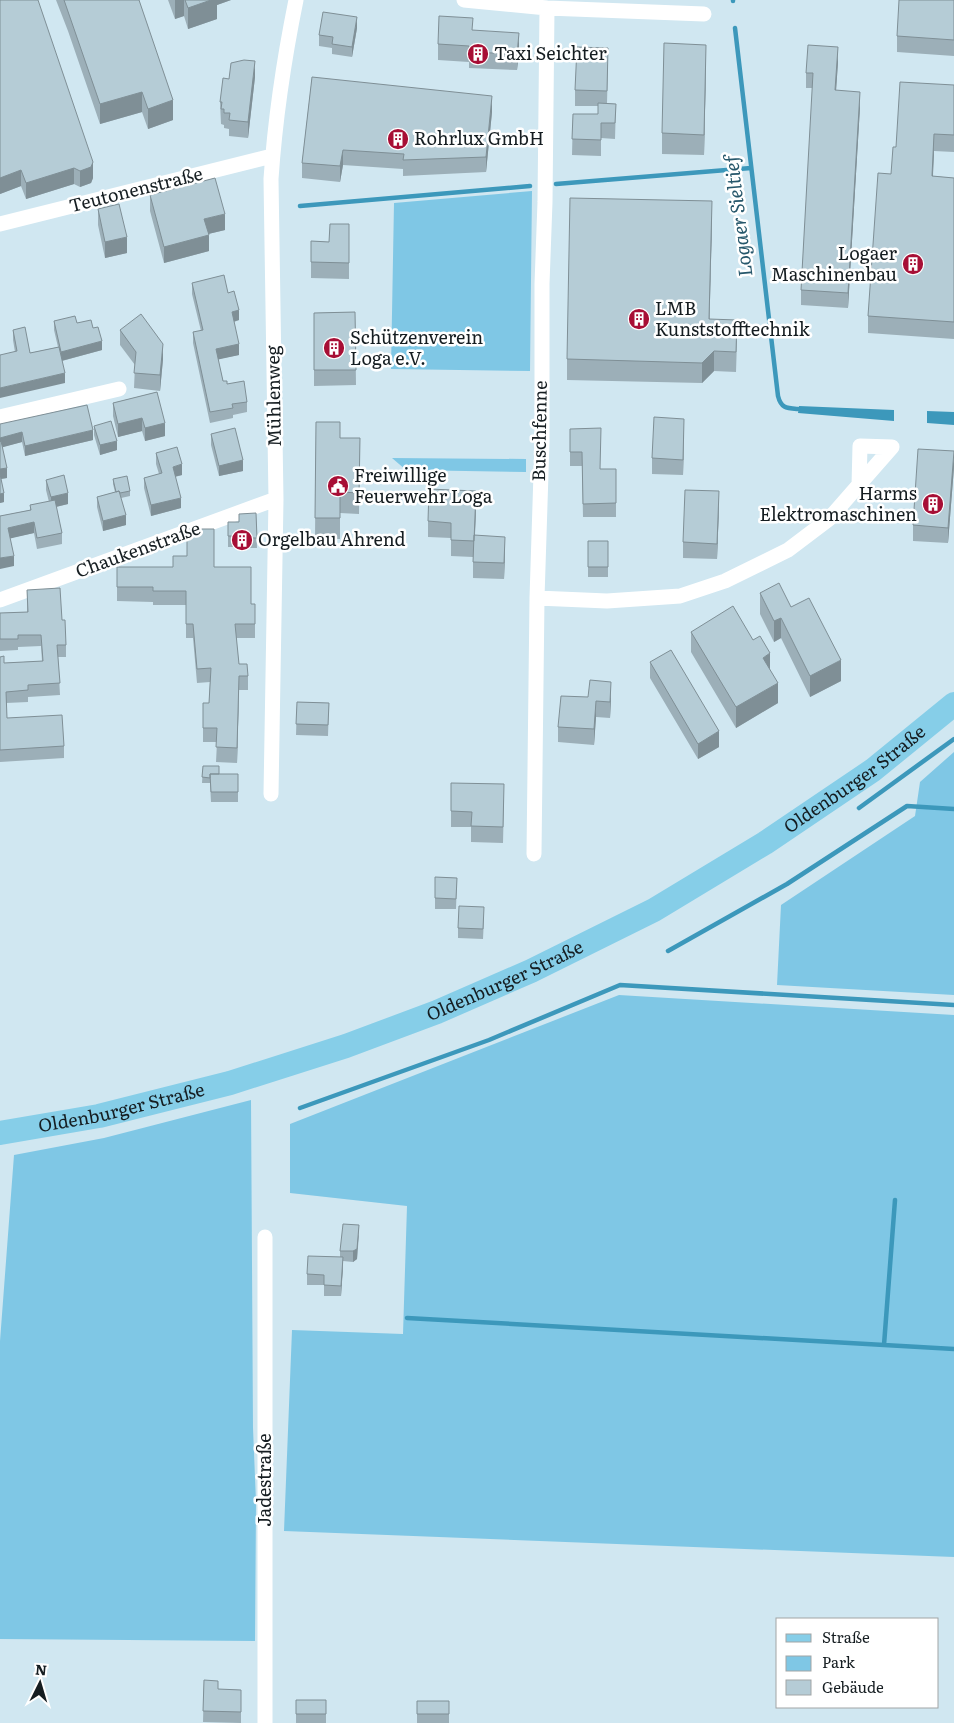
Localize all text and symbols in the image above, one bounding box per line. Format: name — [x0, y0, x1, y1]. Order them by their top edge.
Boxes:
place label: Taxi Seichter — [494, 39, 607, 66]
building icon: Taxi Seichter — [466, 42, 490, 66]
place label: Rohrlux GmbH — [414, 124, 544, 151]
building icon: Rohrlux GmbH — [386, 127, 410, 151]
water label: Logaer Sieltief — [715, 152, 758, 278]
street label: Teutonenstraße — [66, 159, 205, 218]
place label: Logaer Maschinenbau — [771, 239, 897, 287]
building icon: Logaer Maschinenbau — [901, 252, 925, 276]
place label: LMB Kunststofftechnik — [655, 294, 811, 342]
building icon: LMB Kunststofftechnik — [627, 307, 651, 331]
place label: Schützenverein Loga e.V. — [350, 323, 483, 371]
building icon: Schützenverein Loga e.V. — [322, 336, 346, 360]
street label: Mühlenweg — [258, 344, 287, 447]
street label: Buschfenne — [524, 380, 553, 482]
place label: Freiwillige Feuerwehr Loga — [354, 461, 493, 509]
public building icon: Freiwillige Feuerwehr Loga — [326, 474, 350, 498]
place label: Harms Elektromaschinen — [759, 479, 917, 527]
building icon: Harms Elektromaschinen — [921, 492, 945, 516]
street label: Chaukenstraße — [71, 513, 204, 584]
place label: Orgelbau Ahrend — [258, 525, 405, 552]
building icon: Orgelbau Ahrend — [230, 528, 254, 552]
street label: Oldenburger Straße — [777, 718, 931, 839]
street label: Oldenburger Straße — [422, 932, 587, 1027]
street label: Oldenburger Straße — [36, 1075, 207, 1138]
street label: Jadestraße — [250, 1433, 277, 1527]
legend — [776, 1618, 939, 1708]
text: Straße — [822, 1625, 870, 1648]
text: Park — [822, 1650, 856, 1673]
north arrow — [15, 1658, 65, 1708]
text: N — [34, 1659, 48, 1680]
text: Gebäude — [822, 1675, 884, 1698]

